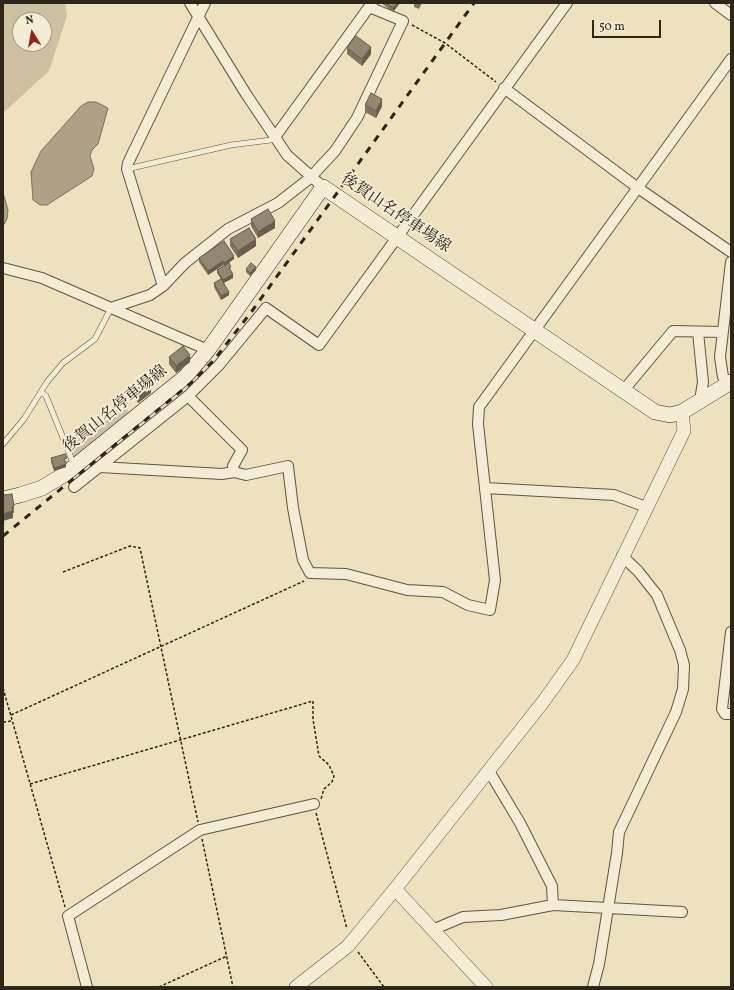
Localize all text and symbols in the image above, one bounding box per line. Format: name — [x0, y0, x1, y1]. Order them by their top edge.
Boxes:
north arrow — [12, 12, 52, 52]
scale bar — [594, 12, 663, 38]
text: N — [24, 13, 35, 29]
text: 50 m — [599, 19, 625, 35]
street label: 後賀山名停車場線 — [337, 170, 453, 258]
street label: 後賀山名停車場線 — [60, 362, 172, 458]

